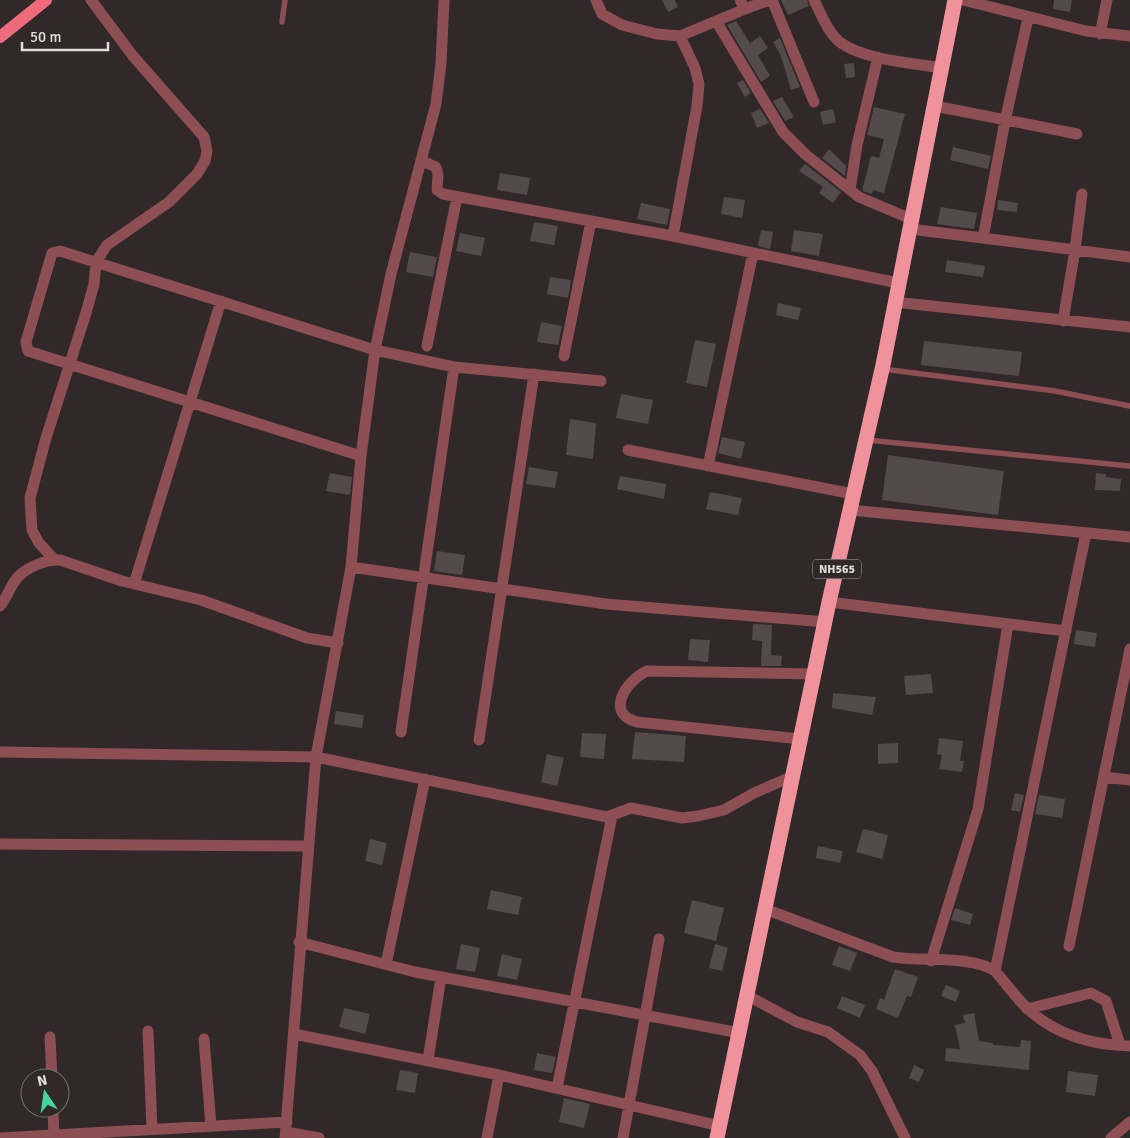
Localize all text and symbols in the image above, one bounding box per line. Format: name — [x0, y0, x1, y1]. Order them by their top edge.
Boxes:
scale bar — [22, 20, 109, 52]
text: 50 m — [30, 28, 61, 46]
road number: NH565 — [813, 560, 861, 578]
north arrow — [20, 1068, 70, 1118]
text: N — [36, 1071, 49, 1090]

